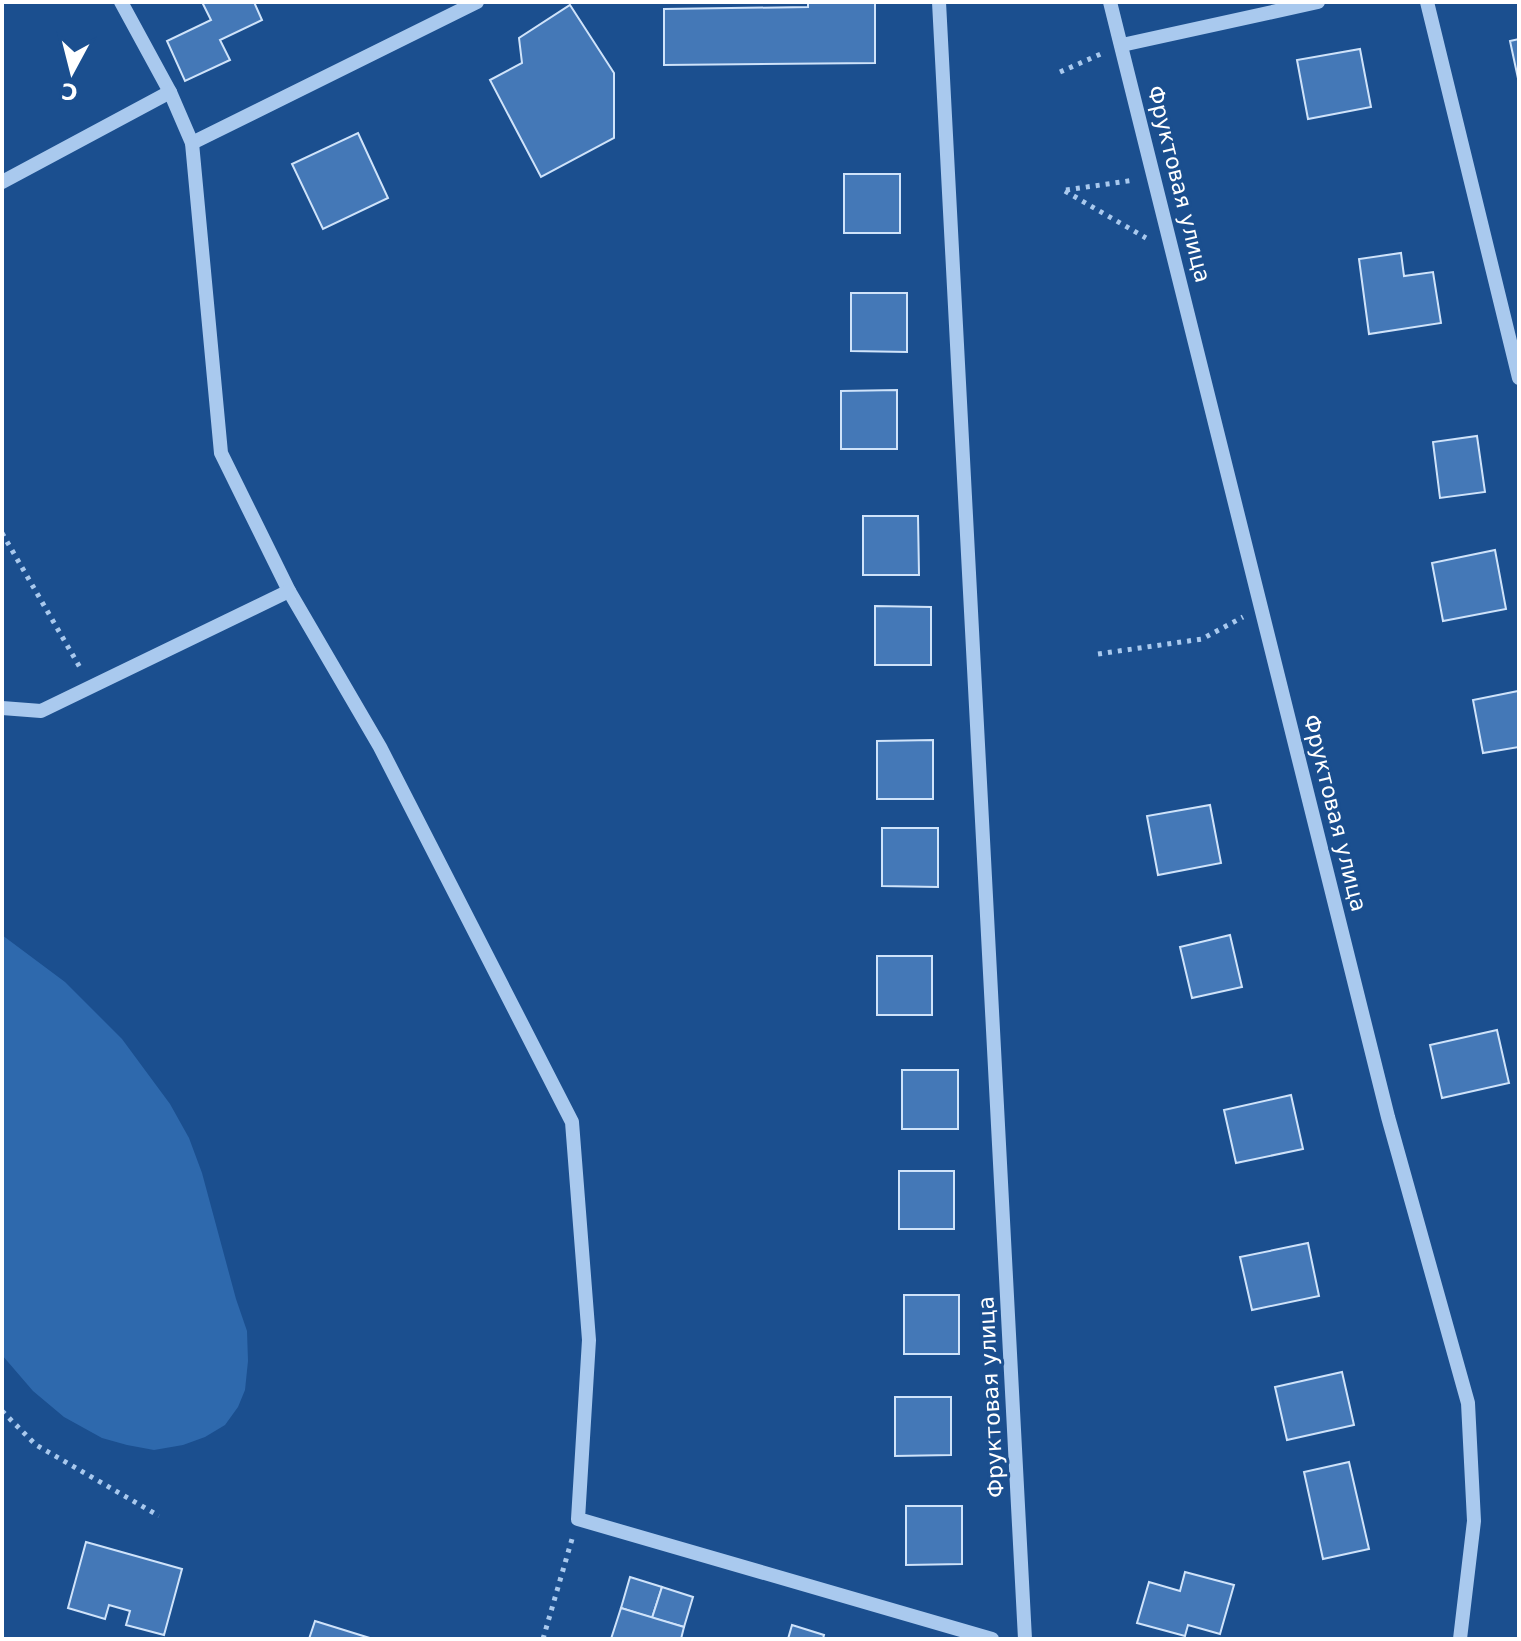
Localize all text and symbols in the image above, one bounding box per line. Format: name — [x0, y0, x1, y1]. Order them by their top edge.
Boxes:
north arrow — [32, 32, 112, 112]
text: С — [60, 78, 79, 105]
street label: Фруктовая улица — [1142, 83, 1216, 285]
street label: Фруктовая улица — [1298, 712, 1372, 914]
street label: Фруктовая улица — [973, 1295, 1009, 1499]

